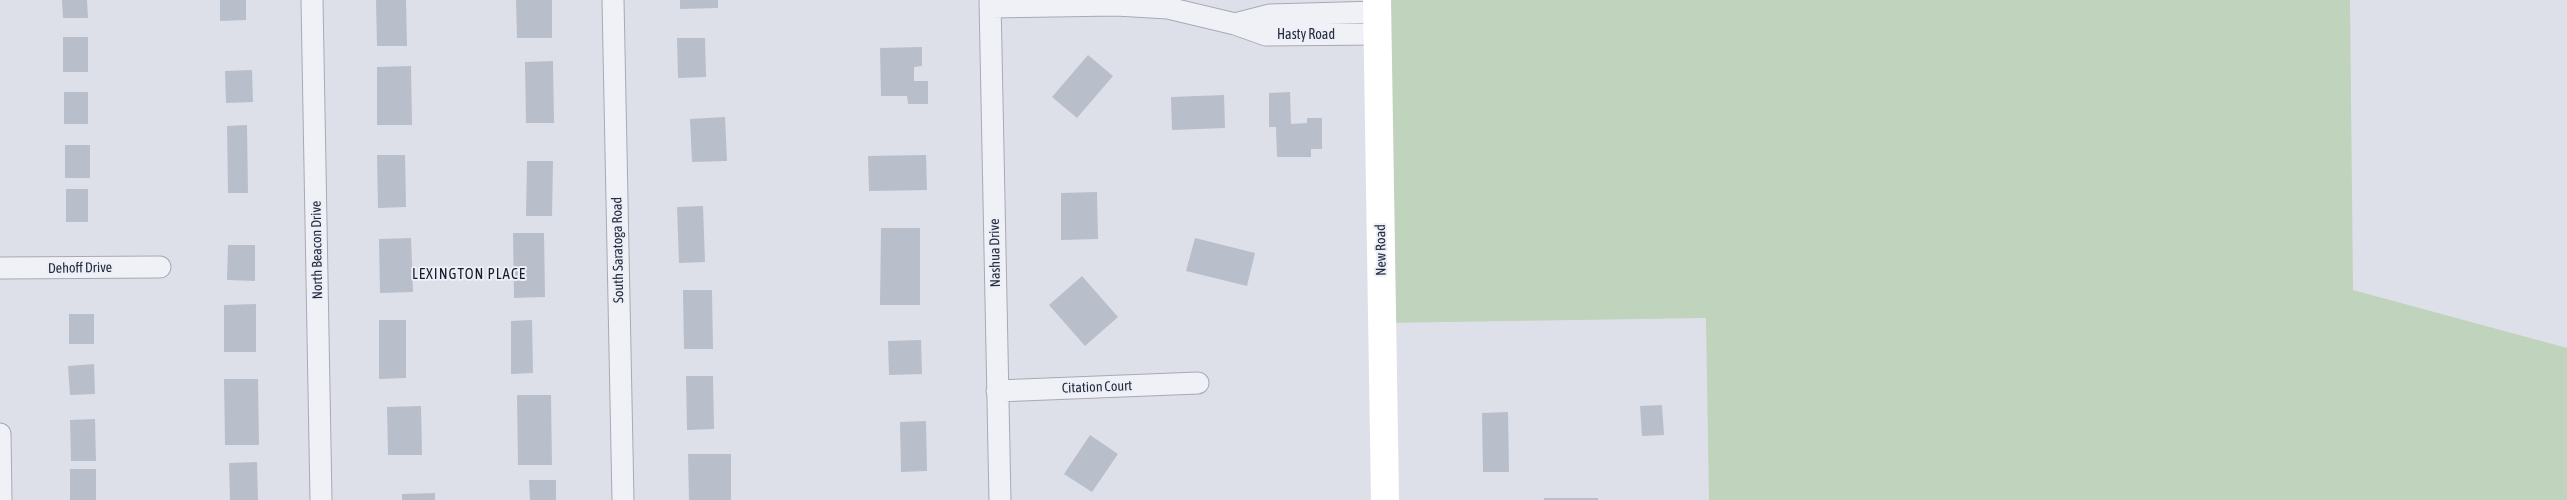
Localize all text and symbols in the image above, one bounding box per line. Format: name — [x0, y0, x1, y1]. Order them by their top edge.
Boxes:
street label: Hasty Road — [1277, 27, 1335, 43]
street label: South Saratoga Road — [609, 197, 627, 303]
street label: North Beacon Drive — [308, 201, 326, 299]
street label: Nashua Drive — [986, 218, 1004, 288]
street label: New Road — [1372, 224, 1390, 276]
street label: Dehoff Drive — [48, 259, 112, 277]
district label: LEXINGTON PLACE — [410, 265, 528, 283]
street label: Citation Court — [1062, 377, 1132, 397]

